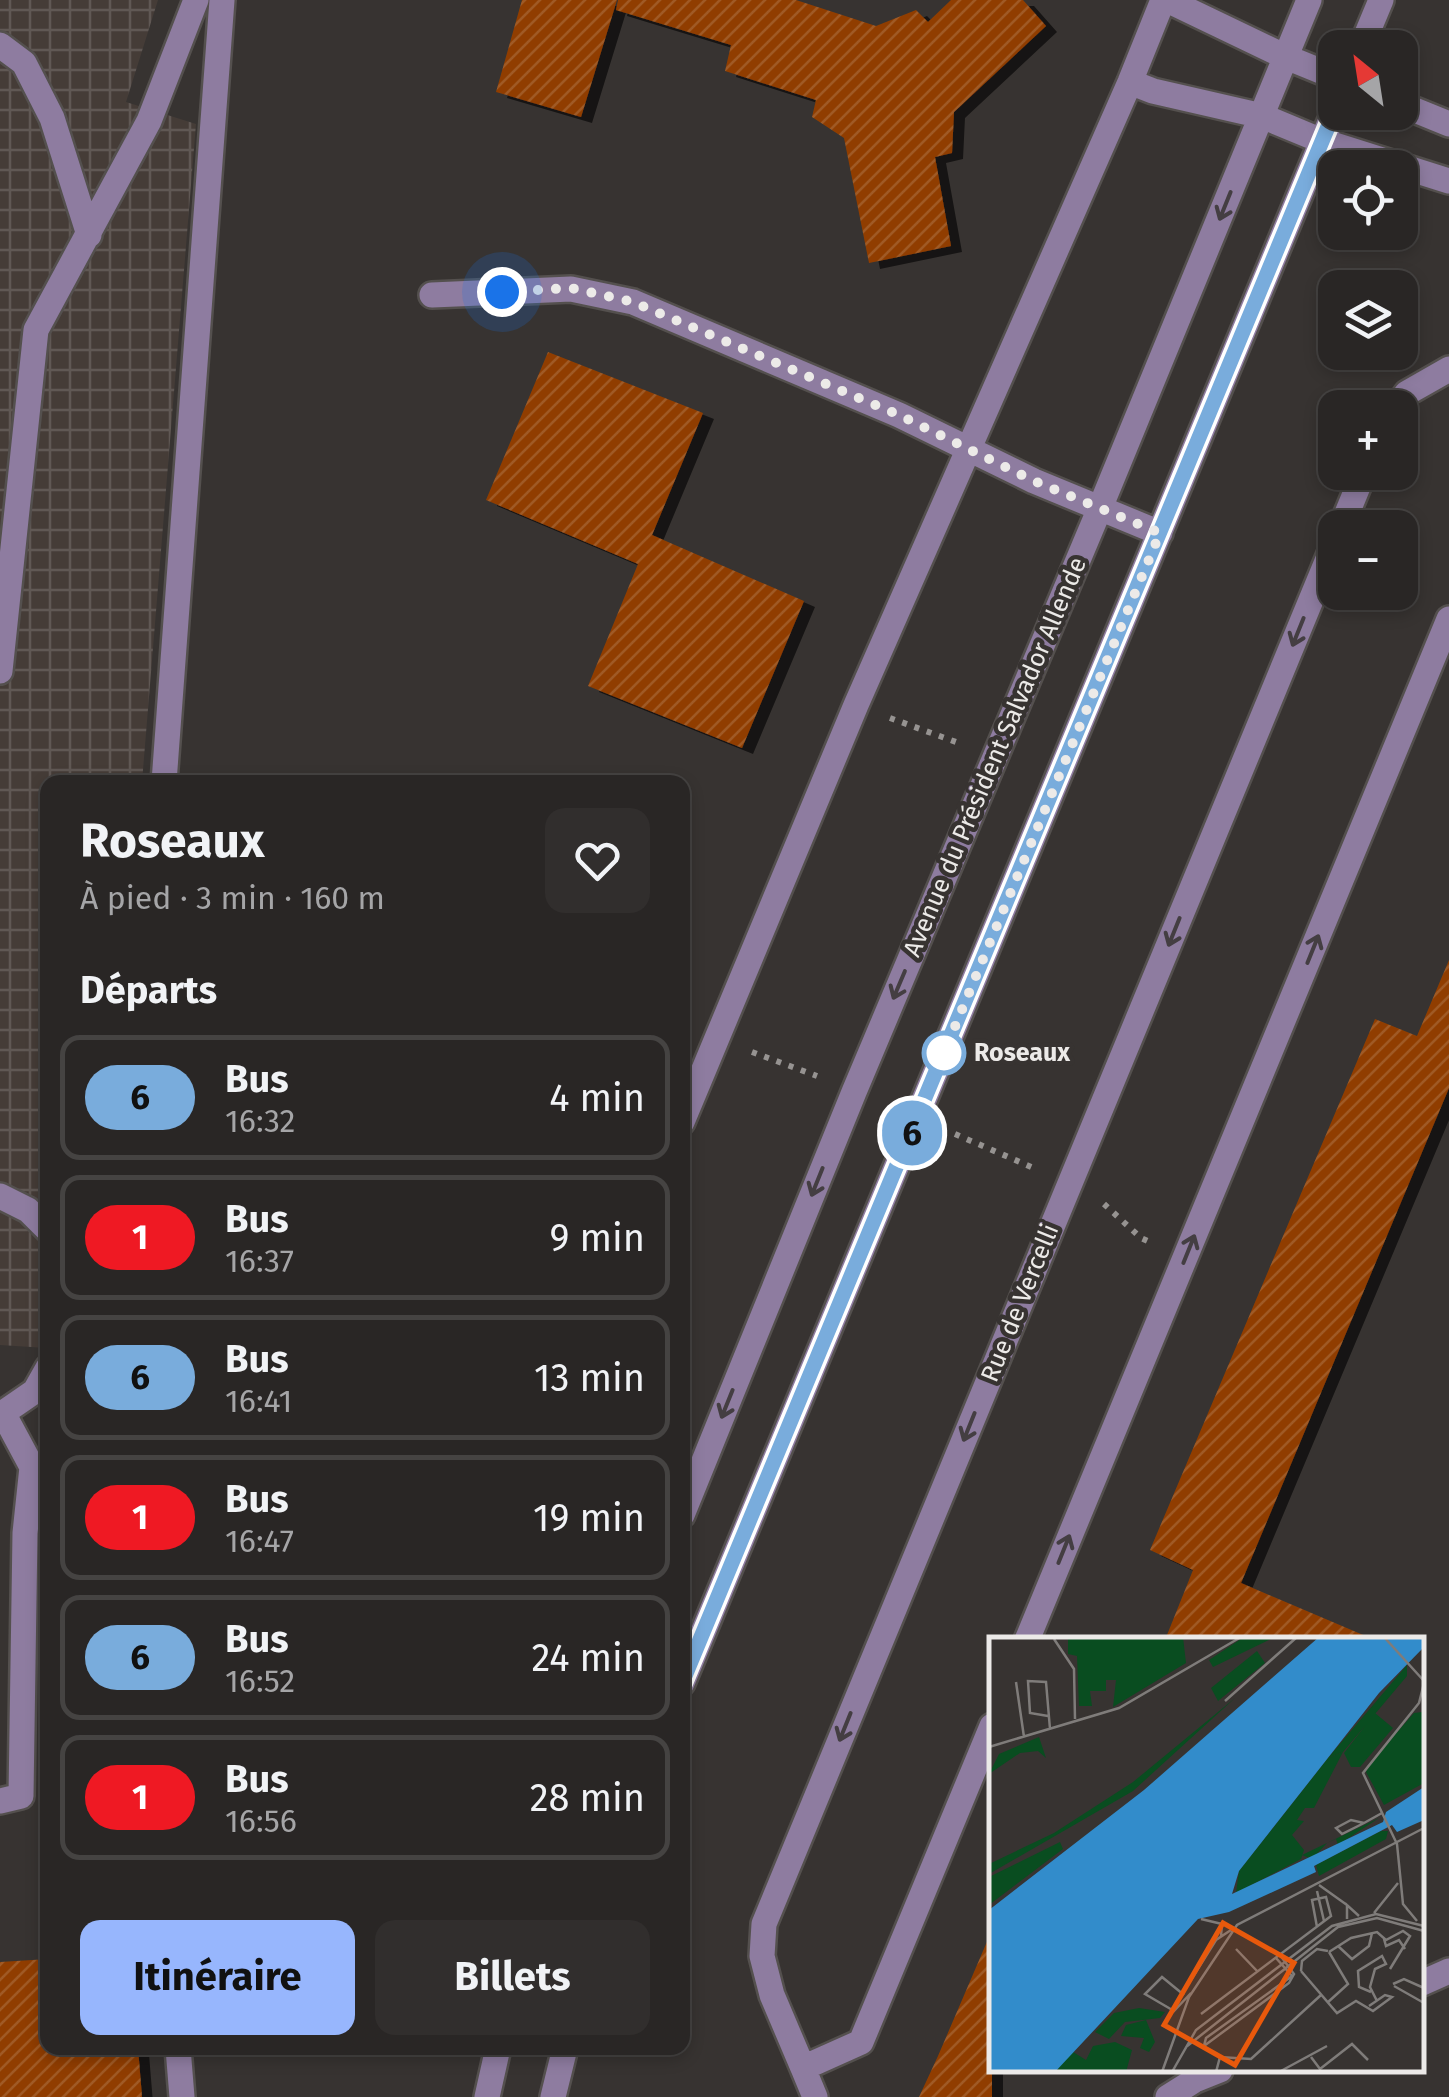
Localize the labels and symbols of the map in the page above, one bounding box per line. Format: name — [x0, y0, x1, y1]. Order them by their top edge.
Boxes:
north arrow — [1318, 30, 1418, 130]
one-way arrow — [1214, 191, 1232, 221]
your location — [477, 267, 527, 317]
street label: Avenue du Président Salvador Allende — [897, 553, 1093, 961]
one-way arrow — [1287, 616, 1305, 647]
one-way arrow — [1163, 916, 1181, 947]
one-way arrow — [1305, 934, 1323, 965]
one-way arrow — [888, 969, 906, 1000]
marker: Roseaux — [923, 1032, 965, 1074]
place label: Roseaux — [974, 1038, 1071, 1068]
line badge: 6 — [880, 1100, 944, 1166]
one-way arrow — [807, 1166, 825, 1197]
street label: Rue de Vercelli — [975, 1220, 1065, 1386]
one-way arrow — [1181, 1234, 1199, 1265]
one-way arrow — [717, 1388, 735, 1418]
one-way arrow — [959, 1411, 977, 1441]
one-way arrow — [1057, 1535, 1075, 1565]
inset map — [989, 1637, 1424, 2072]
one-way arrow — [835, 1711, 853, 1742]

